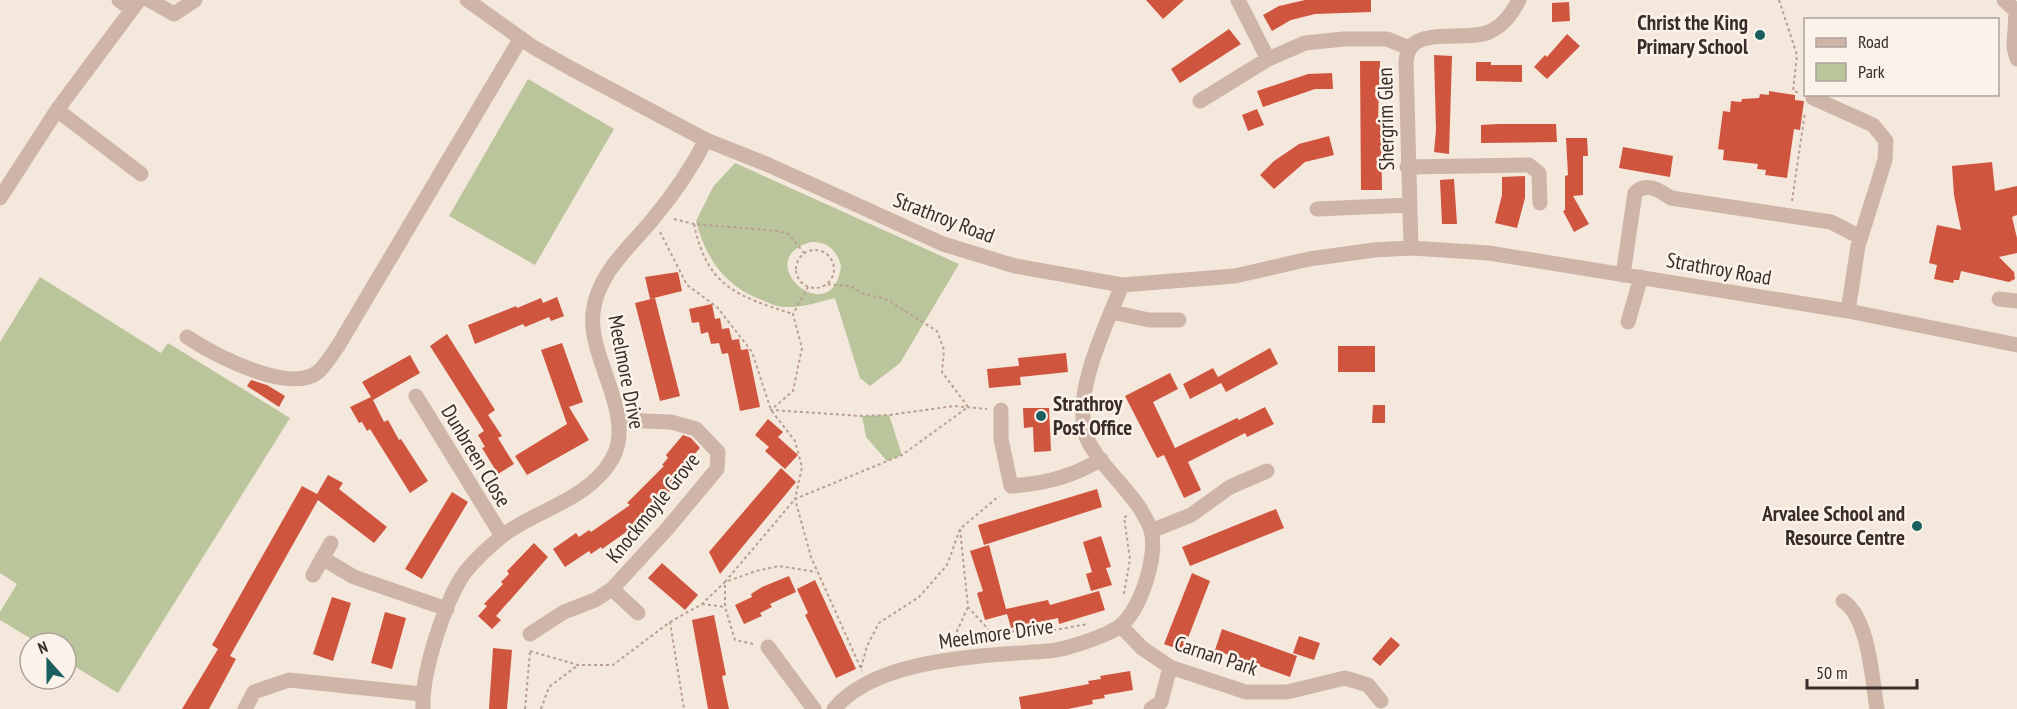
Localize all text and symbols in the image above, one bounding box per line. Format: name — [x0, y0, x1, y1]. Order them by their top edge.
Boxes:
place label: Christ the King Primary School — [1637, 9, 1749, 60]
legend — [1804, 18, 1999, 96]
marker: Christ the King Primary School — [1753, 28, 1767, 42]
text: Road — [1858, 30, 1889, 53]
text: Park — [1858, 60, 1885, 83]
street label: Shergrim Glen — [1371, 67, 1400, 171]
street label: Strathroy Road — [890, 186, 999, 249]
street label: Strathroy Road — [1664, 246, 1774, 291]
street label: Meelmore Drive — [602, 313, 651, 431]
place label: Strathroy Post Office — [1053, 390, 1132, 441]
street label: Dunbreen Close — [435, 400, 517, 512]
marker: Strathroy Post Office — [1034, 409, 1048, 423]
street label: Knockmoyle Grove — [600, 447, 705, 568]
place label: Arvalee School and Resource Centre — [1761, 500, 1905, 551]
marker: Arvalee School and Resource Centre — [1910, 519, 1924, 533]
street label: Meelmore Drive — [937, 612, 1055, 655]
street label: Carnan Park — [1171, 629, 1261, 682]
north arrow — [18, 631, 78, 691]
text: N — [35, 636, 50, 658]
scale bar — [1807, 652, 1916, 690]
text: 50 m — [1816, 661, 1848, 684]

